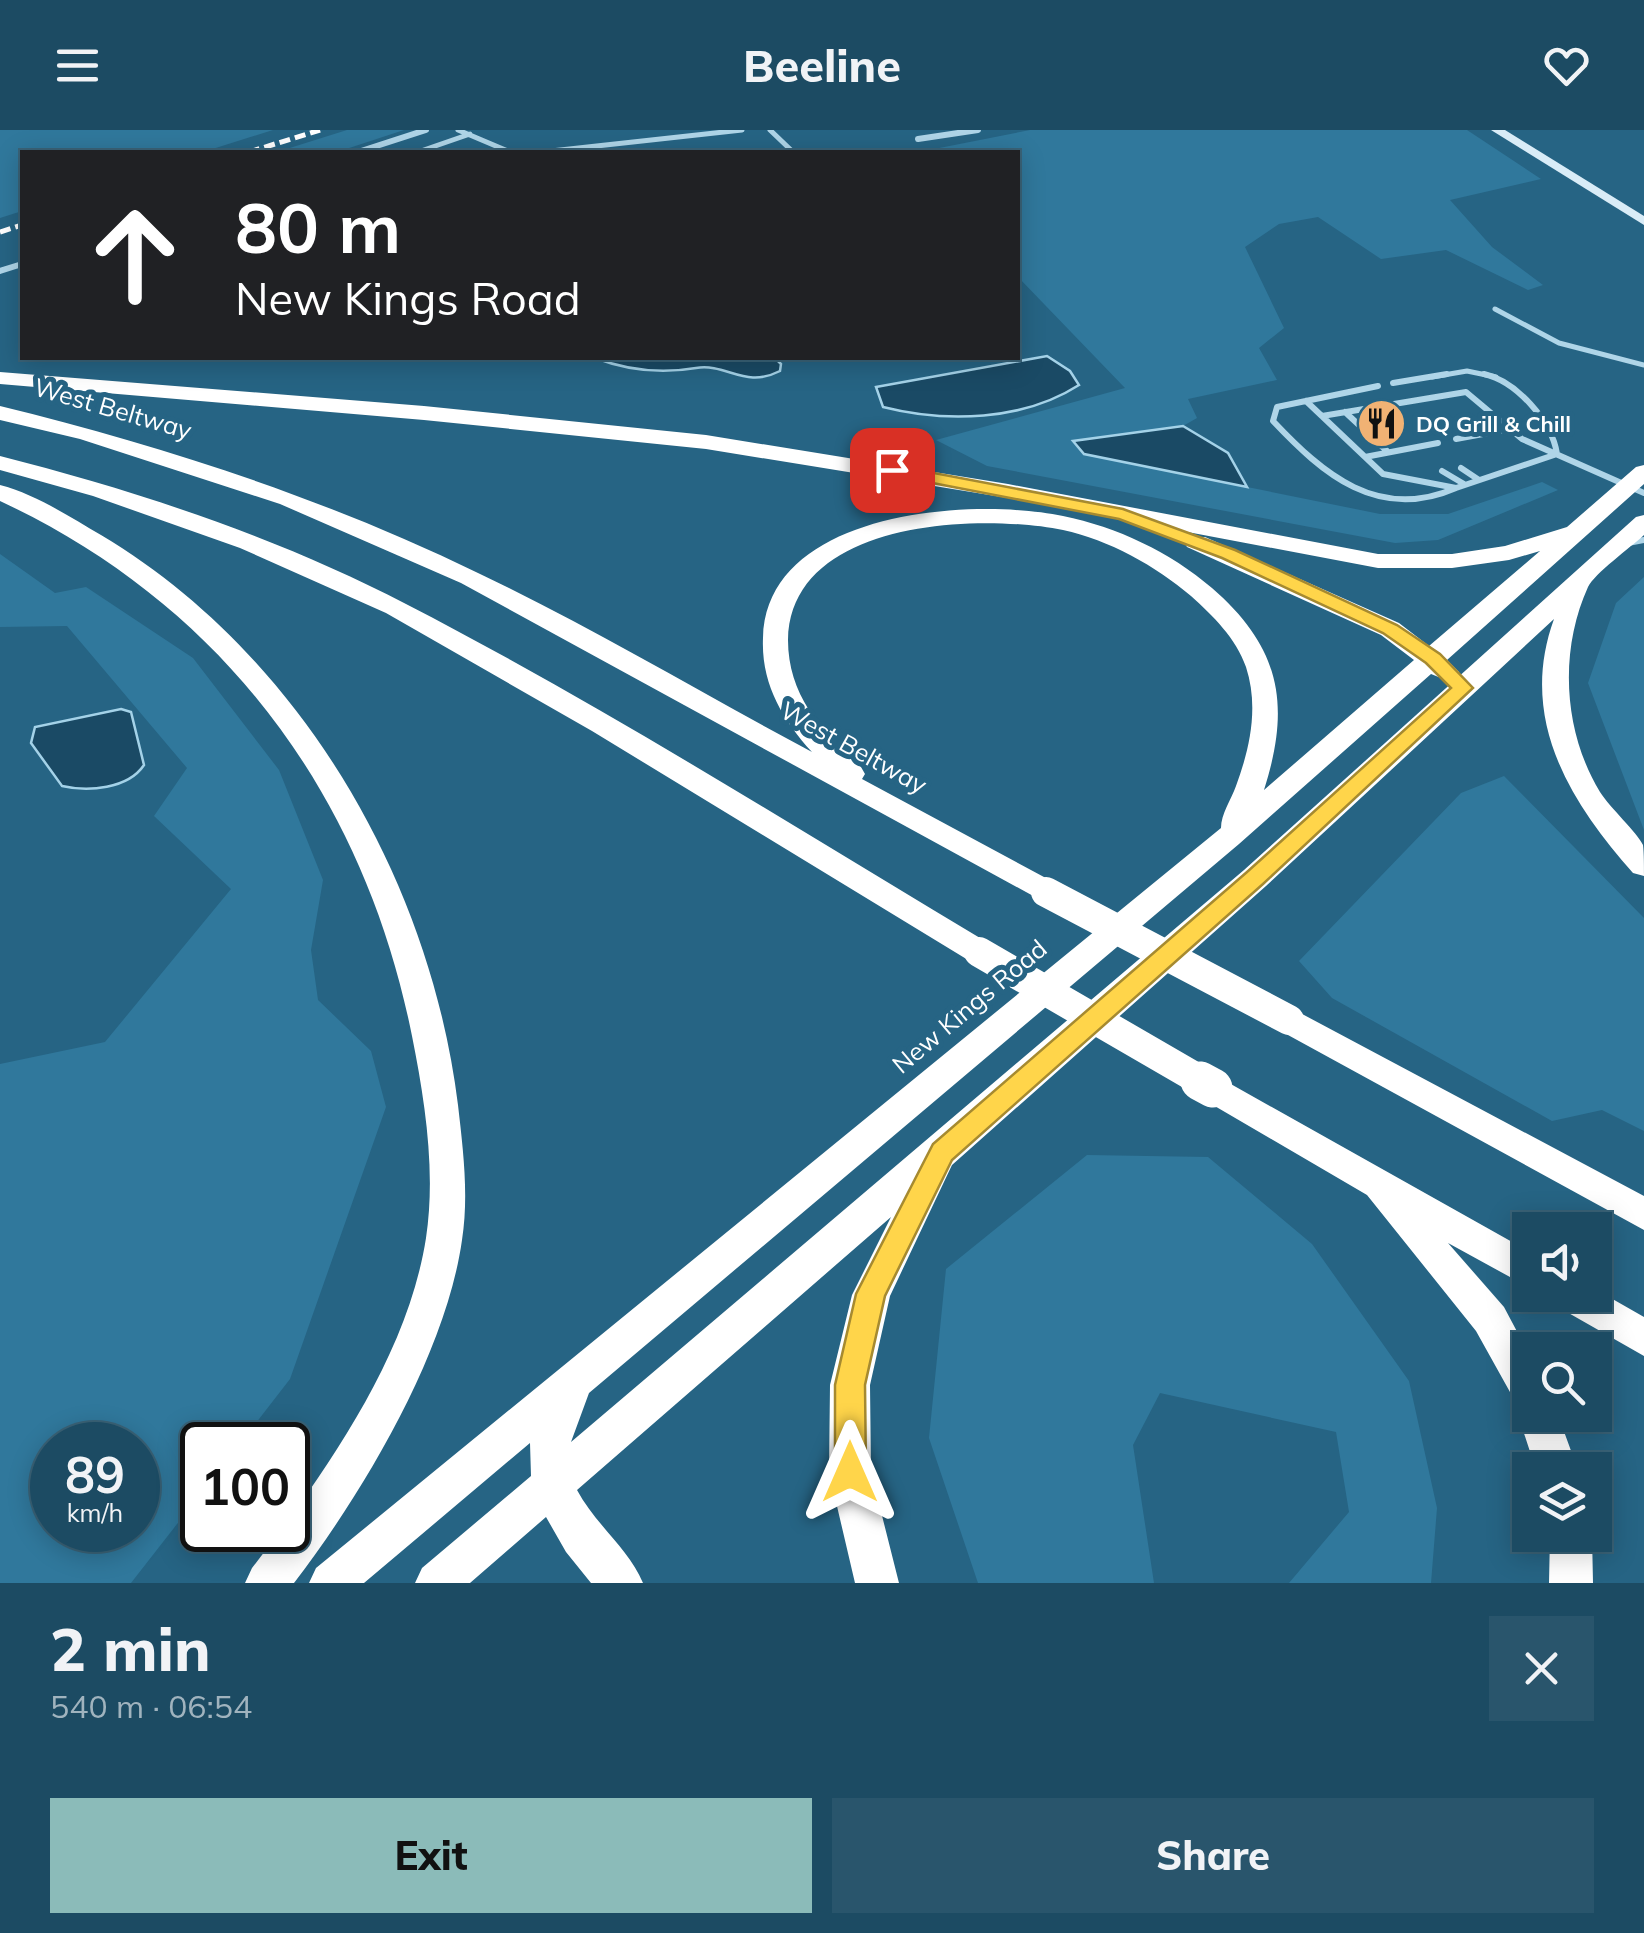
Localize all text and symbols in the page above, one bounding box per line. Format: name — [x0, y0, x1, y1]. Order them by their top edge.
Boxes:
text: Beeline — [743, 37, 901, 93]
icon: menu — [50, 38, 105, 93]
icon: heart — [1539, 38, 1594, 93]
text: 80 m — [235, 183, 401, 271]
icon: ahead — [70, 190, 200, 320]
text: New Kings Road — [235, 270, 581, 326]
street label: West Beltway — [31, 371, 195, 445]
restaurant icon: DQ Grill & Chill — [1355, 398, 1407, 450]
place label: DQ Grill & Chill — [1416, 410, 1571, 438]
pin — [850, 428, 935, 513]
icon: arrive — [865, 443, 920, 498]
street label: West Beltway — [775, 694, 933, 800]
street label: New Kings Road — [885, 932, 1053, 1080]
map controls — [1512, 1212, 1612, 1552]
button: sound — [1512, 1212, 1612, 1312]
button: search — [1512, 1332, 1612, 1432]
position arrow — [798, 1420, 902, 1524]
speed limit sign: 100 — [180, 1422, 310, 1552]
text: 89 — [65, 1443, 125, 1506]
button: layers — [1512, 1452, 1612, 1552]
text: km/h — [67, 1497, 123, 1528]
text: 2 min — [50, 1611, 211, 1686]
button: close — [1489, 1616, 1594, 1721]
text: 540 m · 06:54 — [50, 1686, 252, 1726]
button: Exit — [50, 1798, 812, 1913]
button: Share — [832, 1798, 1594, 1913]

